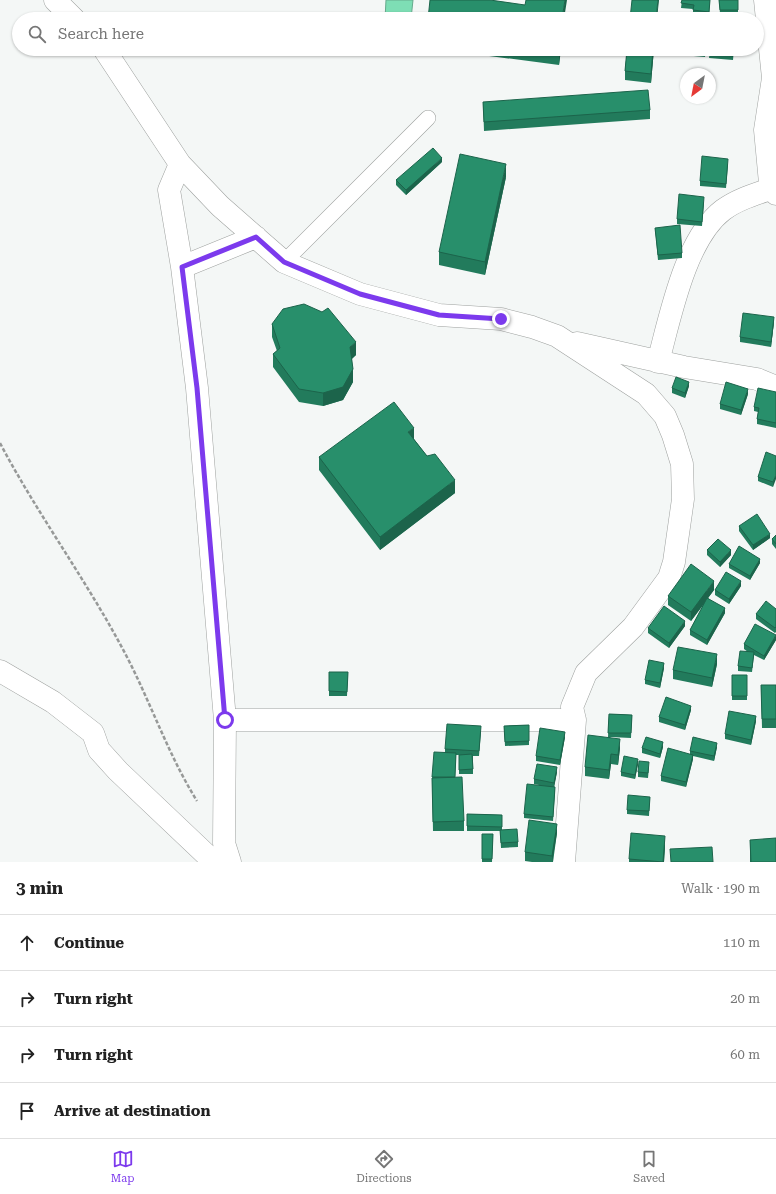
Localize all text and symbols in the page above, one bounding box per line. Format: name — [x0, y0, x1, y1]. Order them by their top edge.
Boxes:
search box — [12, 12, 764, 56]
icon: search — [26, 23, 48, 45]
text: Search here — [58, 25, 144, 43]
north arrow — [680, 68, 716, 104]
route end — [492, 310, 510, 328]
route start — [216, 711, 234, 729]
text: 3 min — [16, 878, 63, 898]
text: Walk · 190 m — [681, 881, 760, 896]
icon: ahead — [16, 932, 38, 954]
text: Continue — [54, 934, 124, 952]
text: 110 m — [723, 935, 760, 950]
icon: right — [16, 988, 38, 1010]
text: Turn right — [54, 990, 133, 1008]
text: 20 m — [730, 991, 760, 1006]
icon: right — [16, 1044, 38, 1066]
text: Turn right — [54, 1046, 133, 1064]
text: 60 m — [730, 1047, 760, 1062]
icon: arrive — [16, 1100, 38, 1122]
text: Arrive at destination — [54, 1102, 210, 1120]
tab: Map — [111, 1148, 134, 1185]
tab: Directions — [356, 1148, 411, 1185]
tab: Saved — [633, 1148, 665, 1185]

